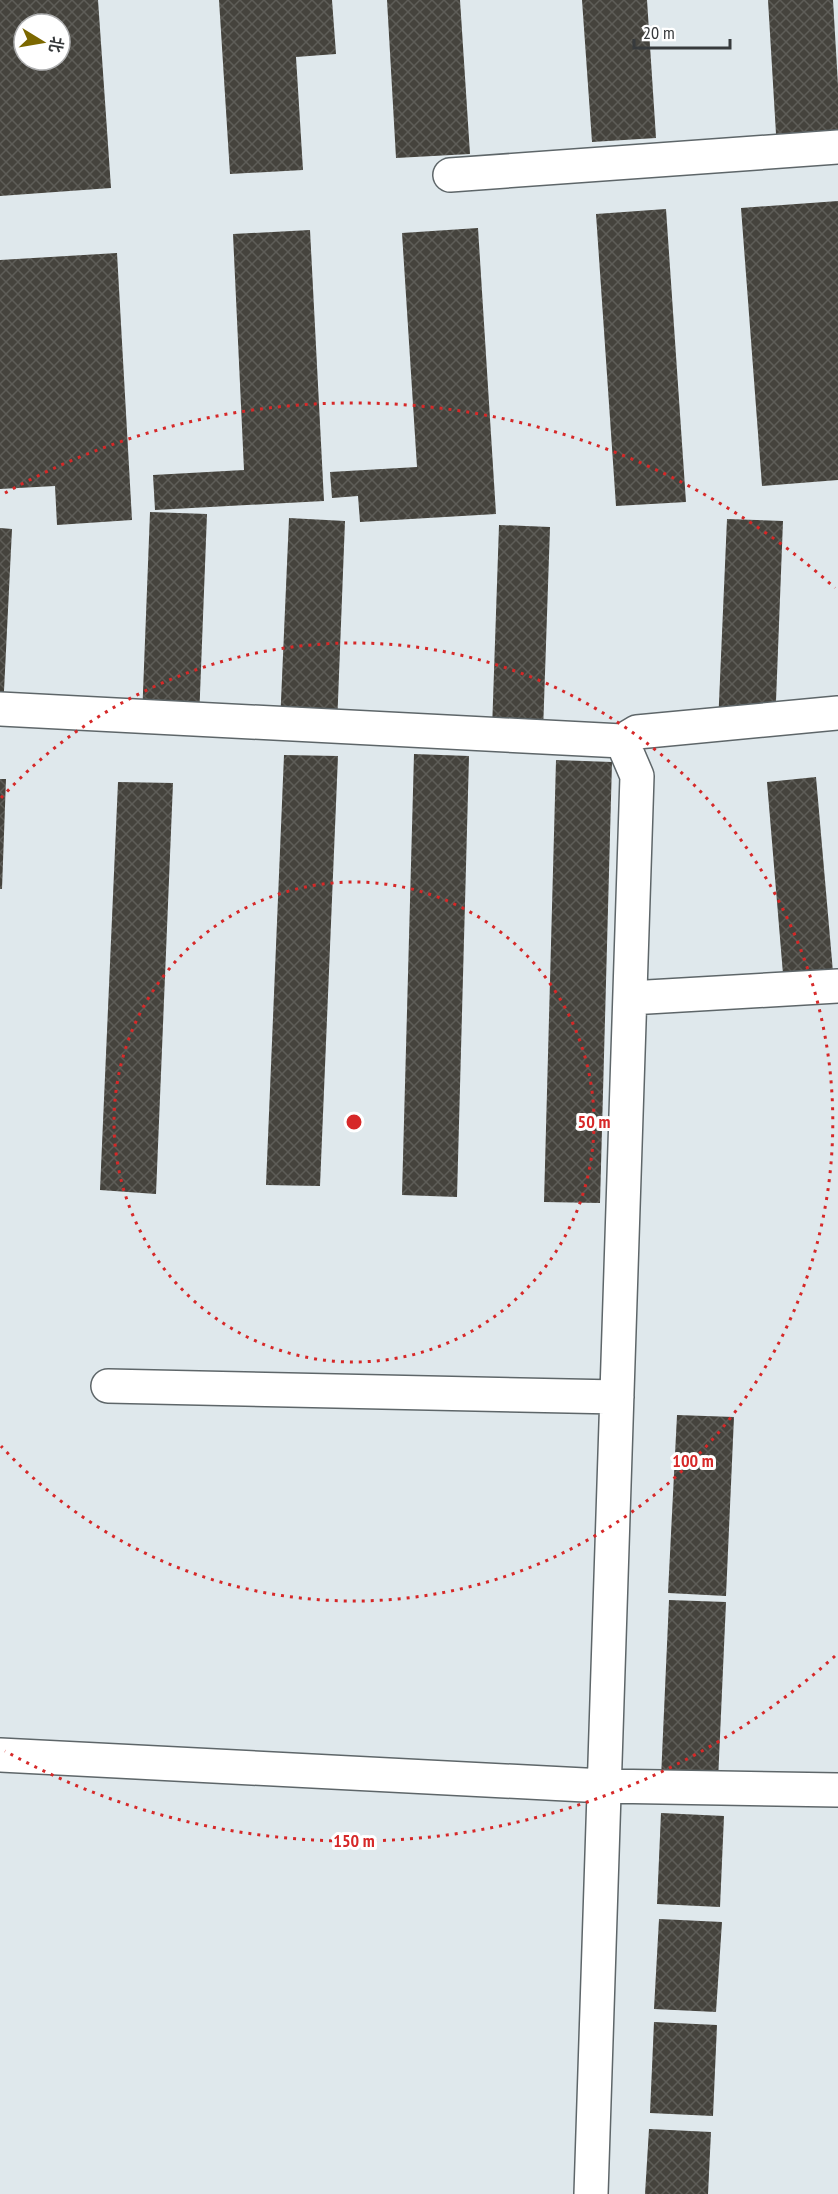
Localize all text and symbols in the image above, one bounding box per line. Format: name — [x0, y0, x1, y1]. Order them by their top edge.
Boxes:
north arrow — [12, 12, 72, 72]
scale bar — [634, 12, 730, 50]
text: 20 m — [643, 21, 675, 44]
text: 北 — [45, 35, 68, 55]
text: 50 m — [578, 1110, 610, 1133]
centre of rings — [344, 1112, 364, 1132]
text: 100 m — [672, 1449, 714, 1472]
text: 150 m — [333, 1829, 375, 1852]

